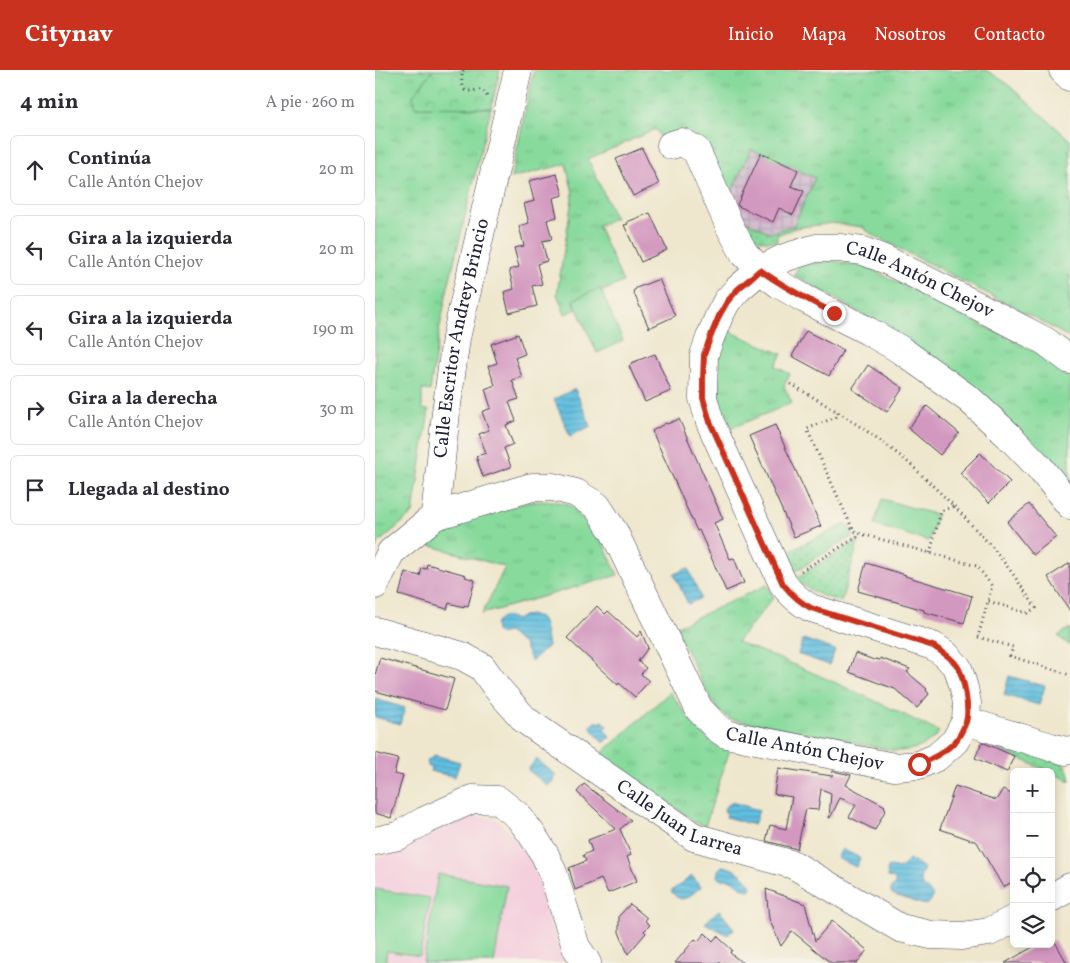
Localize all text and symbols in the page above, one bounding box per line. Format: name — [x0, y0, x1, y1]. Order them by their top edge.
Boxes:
text: Citynav — [25, 18, 113, 52]
text: Inicio — [728, 23, 774, 48]
text: Mapa — [802, 23, 847, 48]
text: Nosotros — [875, 23, 946, 48]
text: Contacto — [974, 23, 1045, 48]
text: 4 min — [20, 88, 79, 117]
text: A pie · 260 m — [266, 92, 355, 114]
text: Continúa — [68, 146, 151, 172]
icon: ahead — [21, 156, 49, 184]
text: 20 m — [319, 159, 354, 181]
text: Calle Antón Chejov — [68, 172, 203, 194]
street label: Calle Escritor Andrey Brincio — [428, 216, 496, 459]
text: Gira a la izquierda — [68, 226, 233, 252]
icon: left — [21, 236, 49, 264]
street label: Calle Antón Chejov — [845, 236, 998, 325]
text: 20 m — [319, 239, 354, 261]
text: Calle Antón Chejov — [68, 252, 203, 274]
route end — [823, 302, 846, 325]
text: Gira a la izquierda — [68, 306, 233, 332]
icon: left — [21, 316, 49, 344]
text: 190 m — [312, 319, 354, 341]
text: Calle Antón Chejov — [68, 332, 203, 354]
text: Gira a la derecha — [68, 386, 218, 412]
icon: right — [21, 396, 49, 424]
text: 30 m — [319, 399, 354, 421]
text: Calle Antón Chejov — [68, 412, 203, 434]
icon: arrive — [21, 476, 49, 504]
text: Llegada al destino — [68, 477, 230, 503]
street label: Calle Antón Chejov — [724, 721, 886, 778]
route start — [908, 753, 931, 776]
map controls — [1010, 768, 1055, 948]
button: + — [1010, 768, 1055, 813]
street label: Calle Juan Larrea — [611, 774, 746, 863]
button: − — [1010, 813, 1055, 858]
button: locate — [1010, 858, 1055, 903]
button: layers — [1010, 903, 1055, 948]

